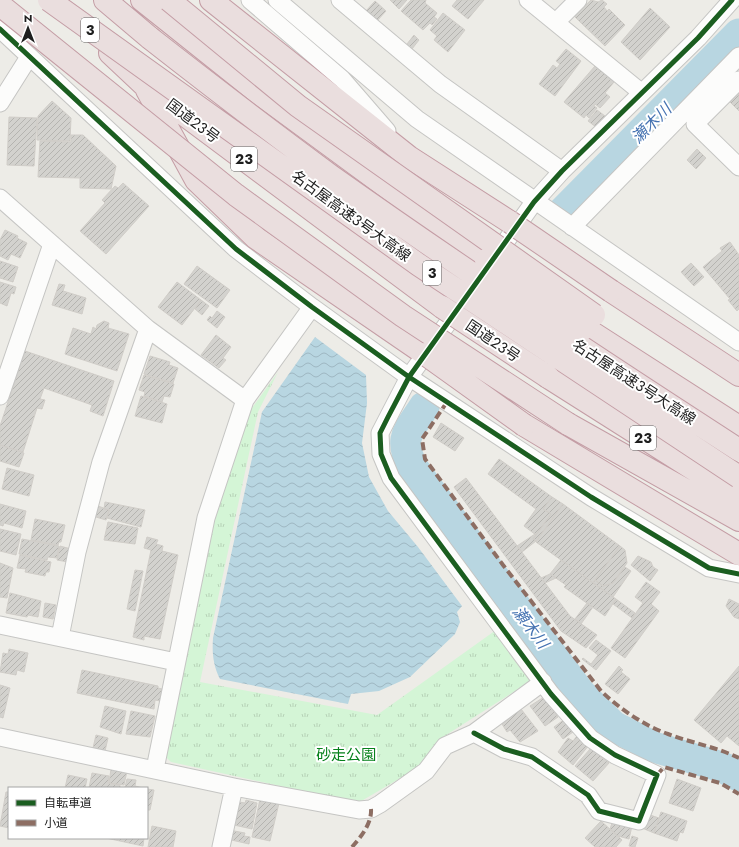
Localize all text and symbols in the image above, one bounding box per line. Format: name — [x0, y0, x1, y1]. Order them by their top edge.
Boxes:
north arrow — [8, 8, 48, 48]
text: N — [24, 10, 32, 26]
road number: 3 — [81, 18, 99, 42]
street label: 国道23号 — [162, 94, 224, 148]
water label: 瀬木川 — [626, 97, 678, 148]
road number: 23 — [231, 147, 257, 171]
street label: 名古屋高速3号大高線 — [287, 165, 415, 267]
road number: 3 — [423, 261, 441, 285]
street label: 国道23号 — [461, 315, 525, 367]
street label: 名古屋高速3号大高線 — [568, 334, 700, 430]
road number: 23 — [630, 426, 656, 450]
water label: 瀬木川 — [507, 601, 555, 655]
park label: 砂走公園 — [316, 744, 376, 766]
legend — [8, 787, 148, 839]
text: 自転車道 — [44, 794, 92, 812]
text: 小道 — [44, 814, 68, 832]

